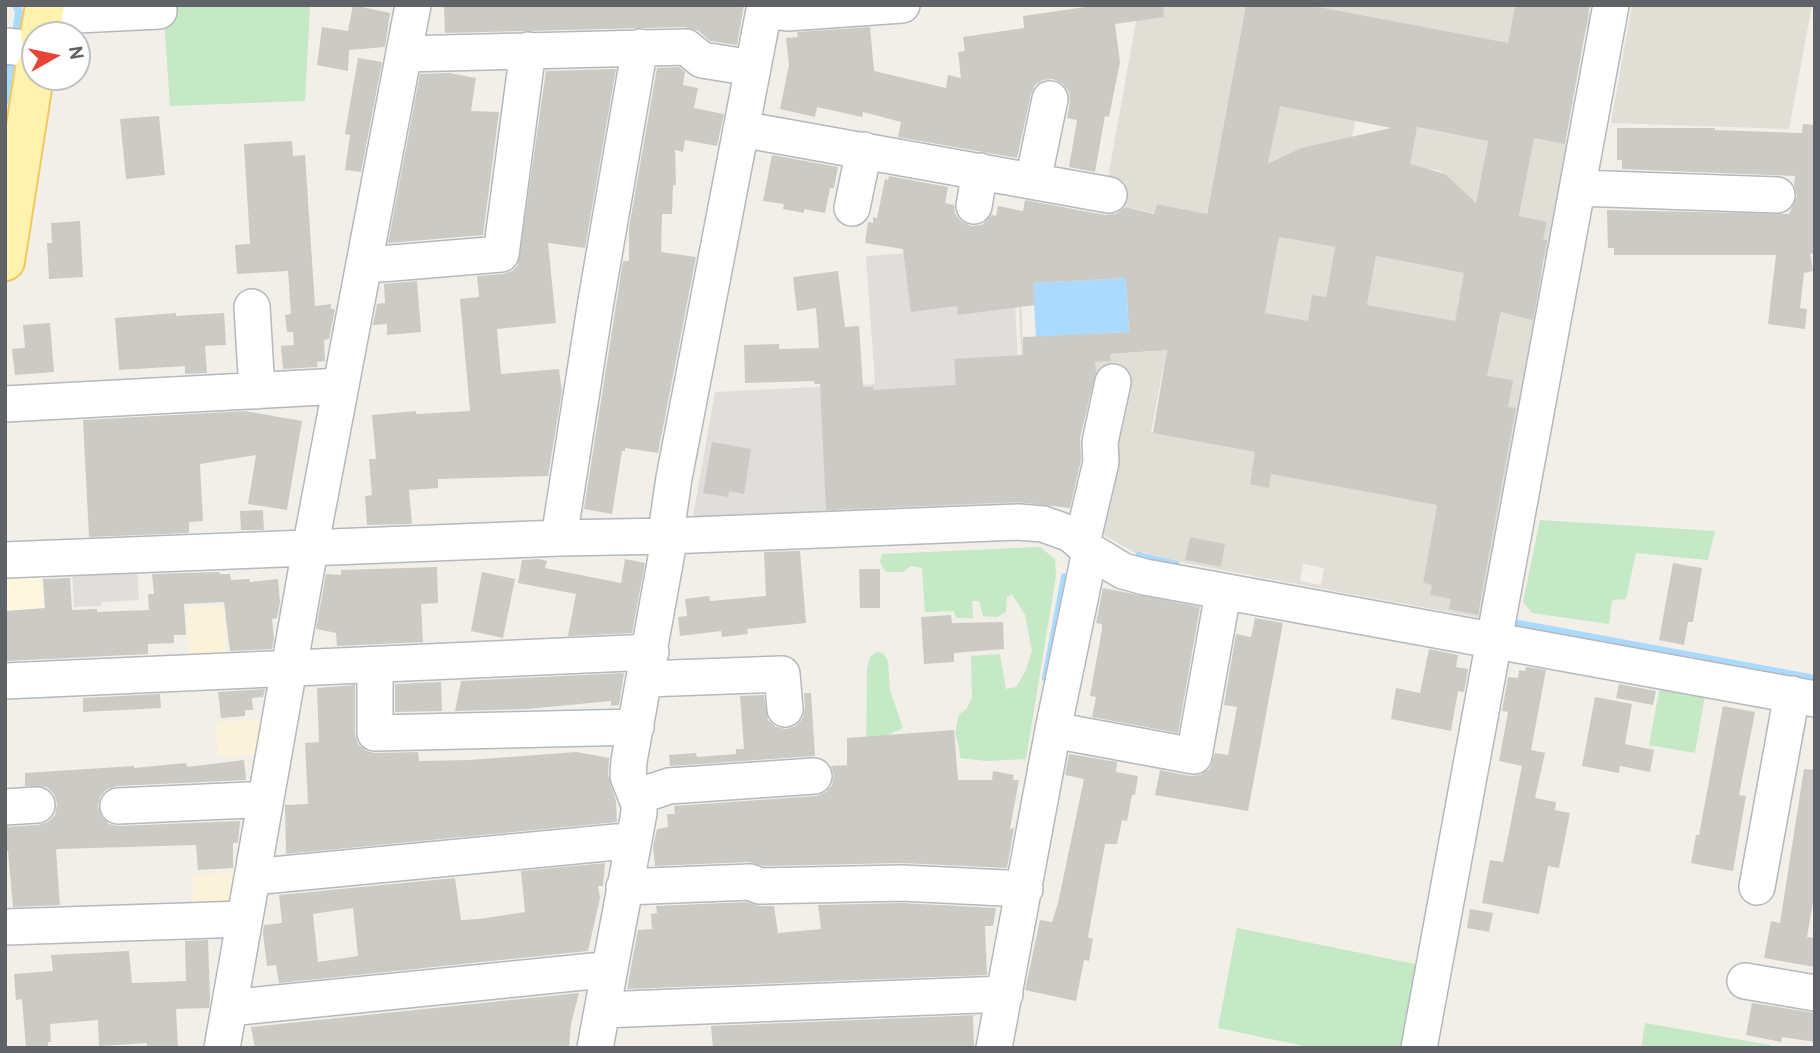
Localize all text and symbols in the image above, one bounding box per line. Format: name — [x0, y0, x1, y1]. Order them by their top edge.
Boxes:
north arrow — [21, 21, 91, 91]
text: N — [62, 44, 88, 62]

